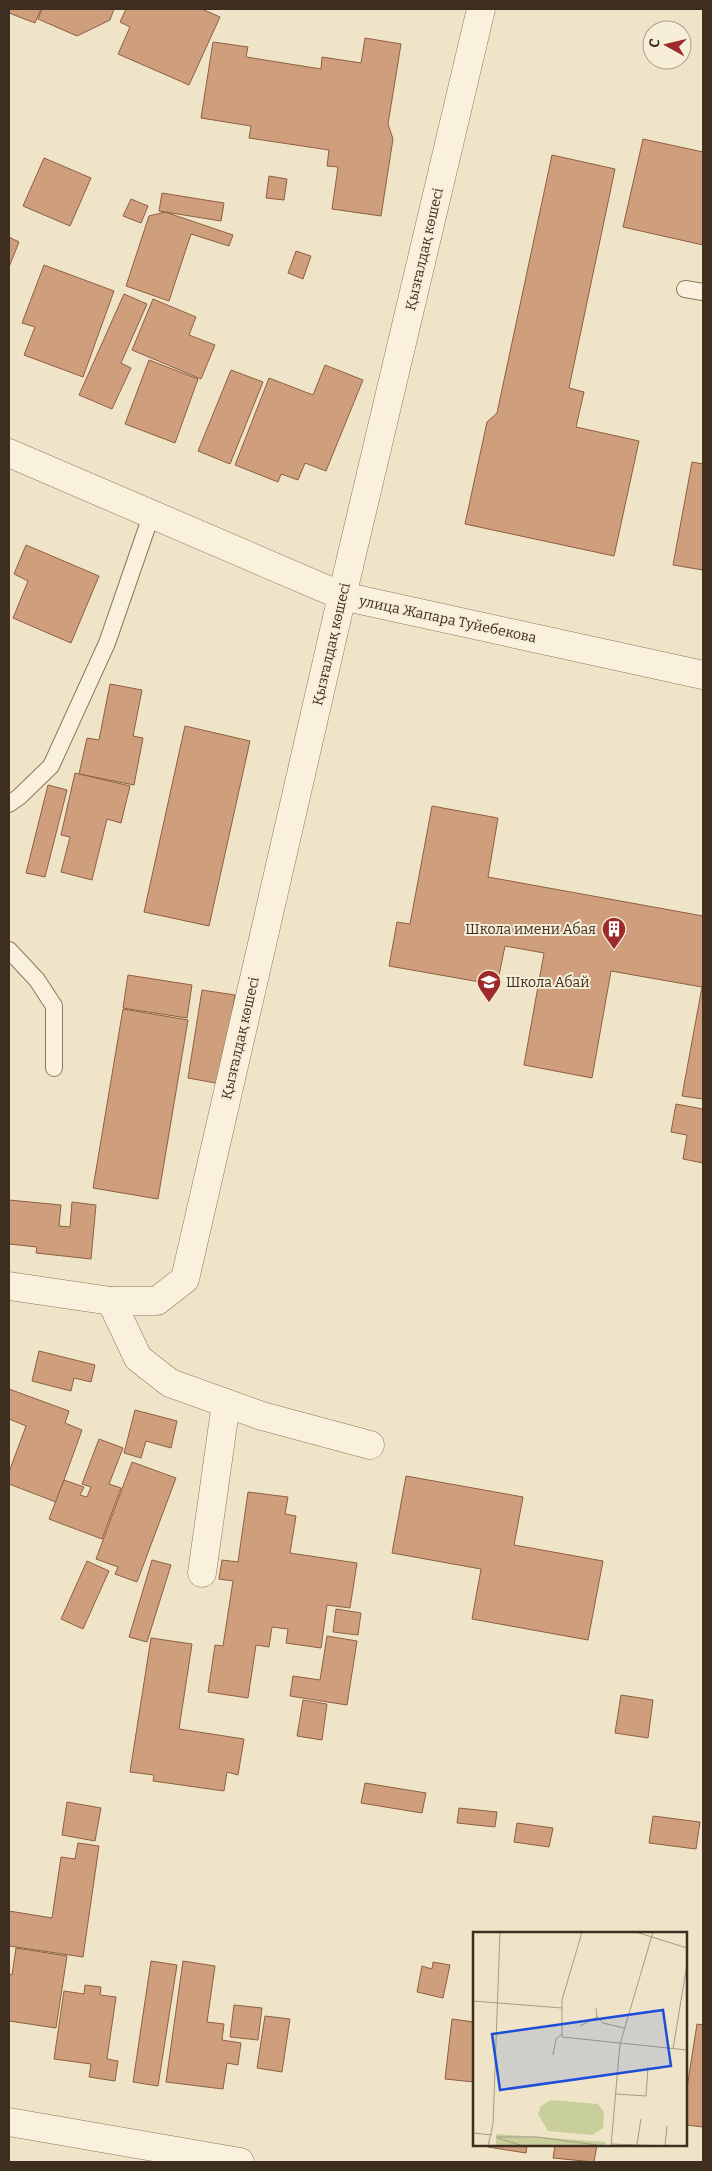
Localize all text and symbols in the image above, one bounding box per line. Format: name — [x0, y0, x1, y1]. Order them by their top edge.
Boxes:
north arrow — [642, 20, 692, 70]
text: С — [646, 38, 664, 49]
street label: Қызғалдақ көшесі — [402, 186, 447, 312]
street label: Қызғалдақ көшесі — [309, 581, 354, 707]
street label: улица Жапара Туйебекова — [357, 592, 538, 647]
building icon: Школа имени Абая — [601, 916, 627, 950]
place label: Школа имени Абая — [465, 921, 596, 938]
school or university icon: Школа Абай — [476, 969, 502, 1003]
place label: Школа Абай — [506, 974, 589, 991]
street label: Қызғалдақ көшесі — [218, 975, 263, 1101]
inset map — [473, 1932, 687, 2146]

